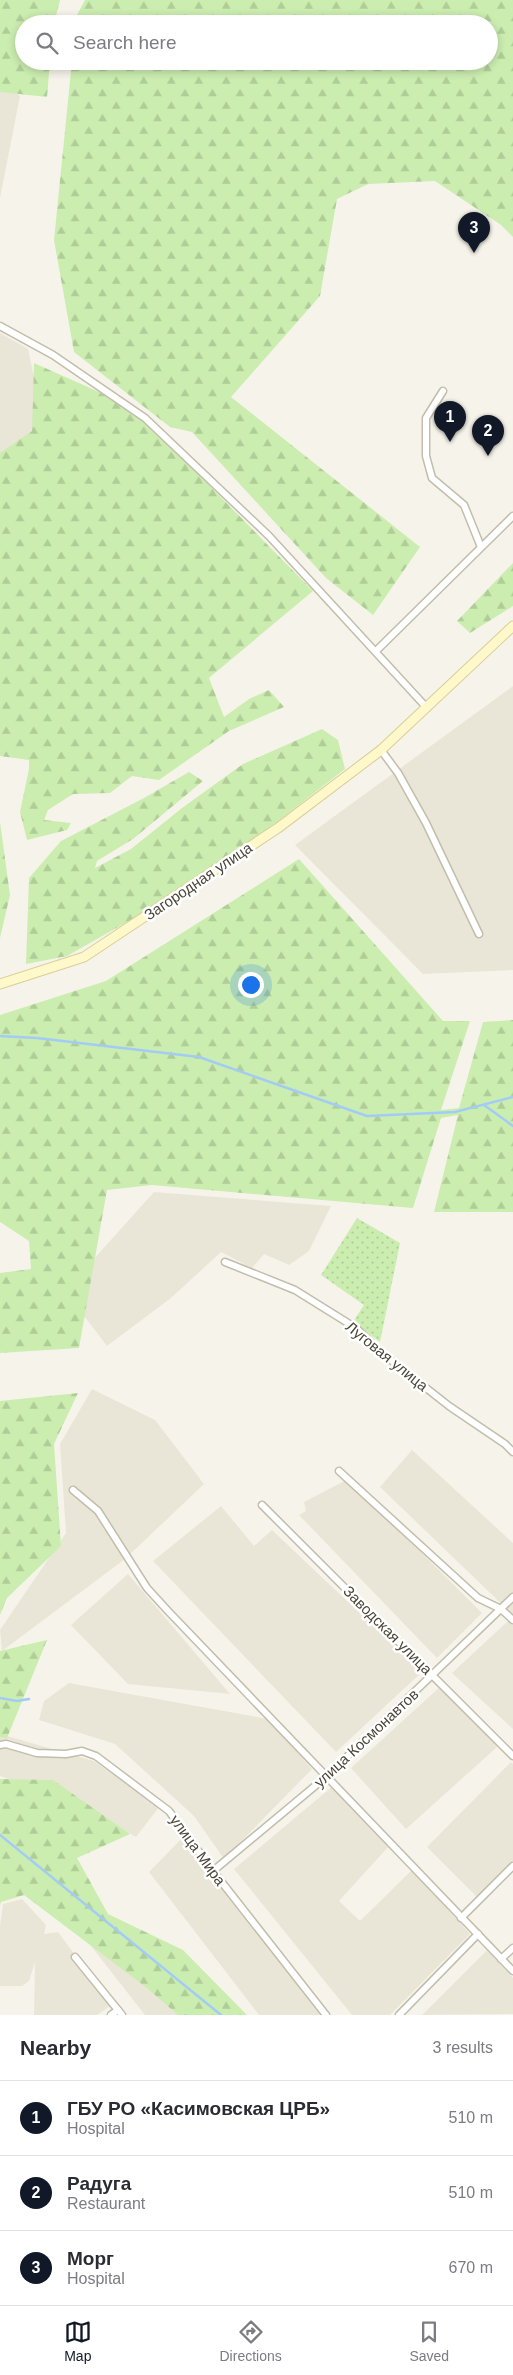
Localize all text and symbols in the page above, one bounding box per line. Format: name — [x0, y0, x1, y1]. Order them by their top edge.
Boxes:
search box — [15, 15, 498, 70]
icon: search — [33, 29, 61, 57]
text: Search here — [73, 32, 177, 53]
pin: 3 — [458, 212, 490, 253]
pin: 1 — [434, 401, 466, 442]
pin: 2 — [472, 415, 504, 456]
street label: Загородная улица — [141, 838, 256, 923]
your location — [238, 972, 264, 998]
street label: Луговая улица — [343, 1318, 432, 1395]
street label: Заводская улица — [340, 1582, 436, 1678]
street label: улица Космонавтов — [310, 1685, 422, 1791]
street label: улица Мира — [167, 1811, 230, 1889]
text: Nearby — [20, 2036, 91, 2059]
text: 3 results — [433, 2039, 493, 2056]
text: ГБУ РО «Касимовская ЦРБ» — [67, 2098, 330, 2119]
text: 1 — [32, 2109, 40, 2126]
text: 510 m — [449, 2109, 493, 2126]
text: Hospital — [67, 2120, 125, 2137]
text: Радуга — [67, 2173, 131, 2194]
text: 2 — [32, 2184, 40, 2201]
text: 510 m — [449, 2184, 493, 2201]
text: Restaurant — [67, 2195, 145, 2212]
text: Морг — [67, 2248, 114, 2269]
text: 3 — [32, 2259, 40, 2276]
text: 670 m — [449, 2259, 493, 2276]
text: Hospital — [67, 2270, 125, 2287]
tab: Map — [64, 2318, 92, 2364]
tab: Directions — [220, 2318, 282, 2364]
tab: Saved — [409, 2318, 449, 2364]

